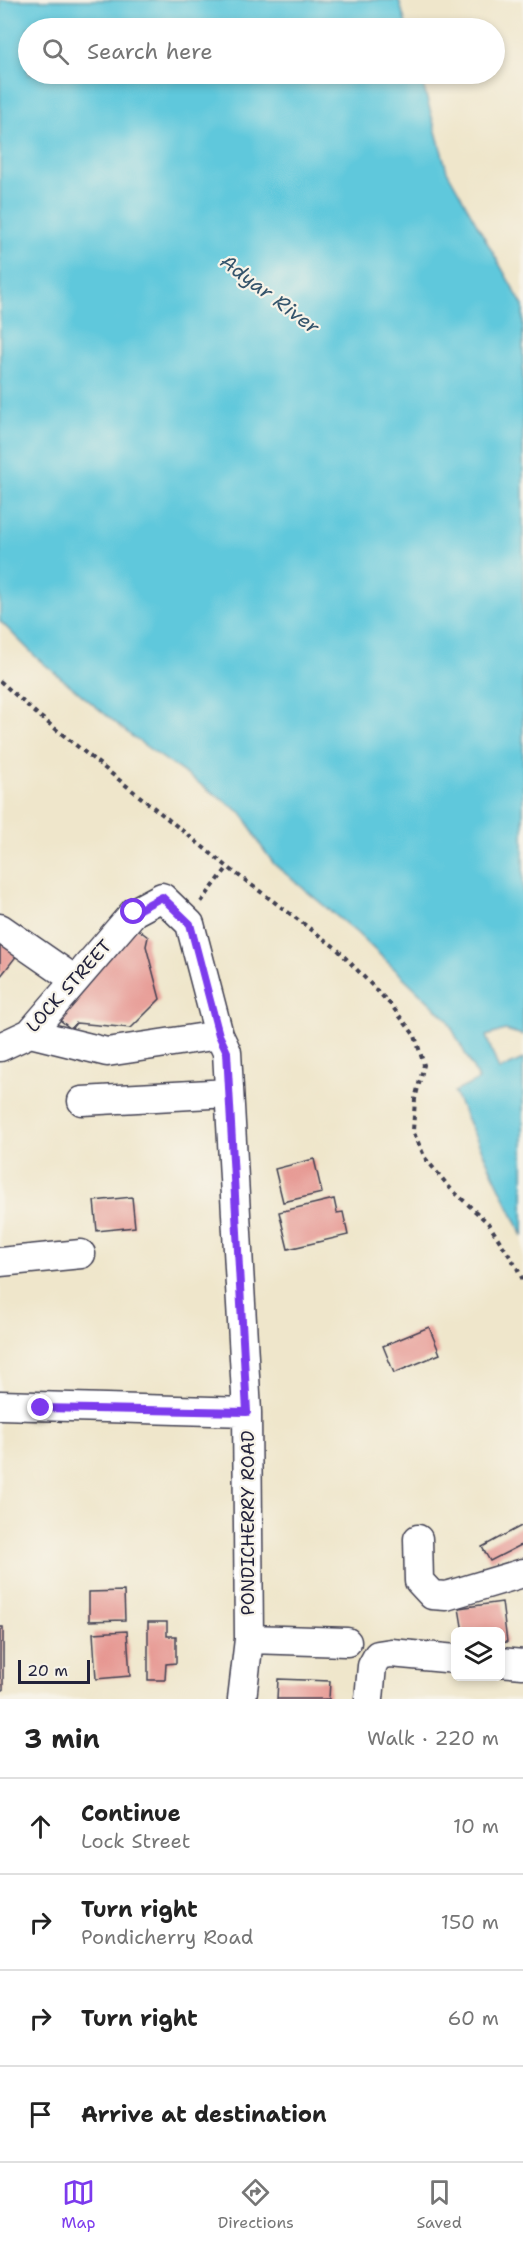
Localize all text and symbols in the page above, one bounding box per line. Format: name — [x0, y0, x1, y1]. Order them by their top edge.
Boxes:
search box — [18, 18, 505, 84]
icon: search — [39, 35, 72, 68]
text: Search here — [87, 37, 213, 66]
water label: Adyar River — [215, 248, 325, 340]
route start — [120, 898, 146, 924]
street label: LOCK STREET — [21, 935, 117, 1037]
route end — [27, 1394, 53, 1420]
street label: PONDICHERRY ROAD — [236, 1430, 260, 1616]
map controls — [451, 1627, 505, 1681]
button: layers — [451, 1627, 505, 1681]
scale bar — [18, 1657, 90, 1684]
text: 20 m — [27, 1660, 68, 1681]
text: 3 min — [24, 1721, 100, 1756]
text: Walk · 220 m — [367, 1725, 499, 1751]
text: Continue — [81, 1799, 181, 1828]
icon: ahead — [24, 1810, 57, 1843]
text: 10 m — [453, 1813, 499, 1839]
text: Lock Street — [81, 1828, 190, 1854]
text: Turn right — [81, 1895, 198, 1924]
icon: right — [24, 1906, 57, 1939]
text: 150 m — [441, 1909, 499, 1935]
text: Pondicherry Road — [81, 1924, 253, 1950]
icon: right — [24, 2002, 57, 2035]
text: Turn right — [81, 2004, 198, 2033]
text: 60 m — [447, 2005, 499, 2031]
icon: arrive — [24, 2098, 57, 2131]
text: Arrive at destination — [81, 2100, 327, 2129]
tab: Map — [61, 2176, 95, 2233]
tab: Directions — [218, 2176, 294, 2233]
tab: Saved — [416, 2176, 462, 2233]

